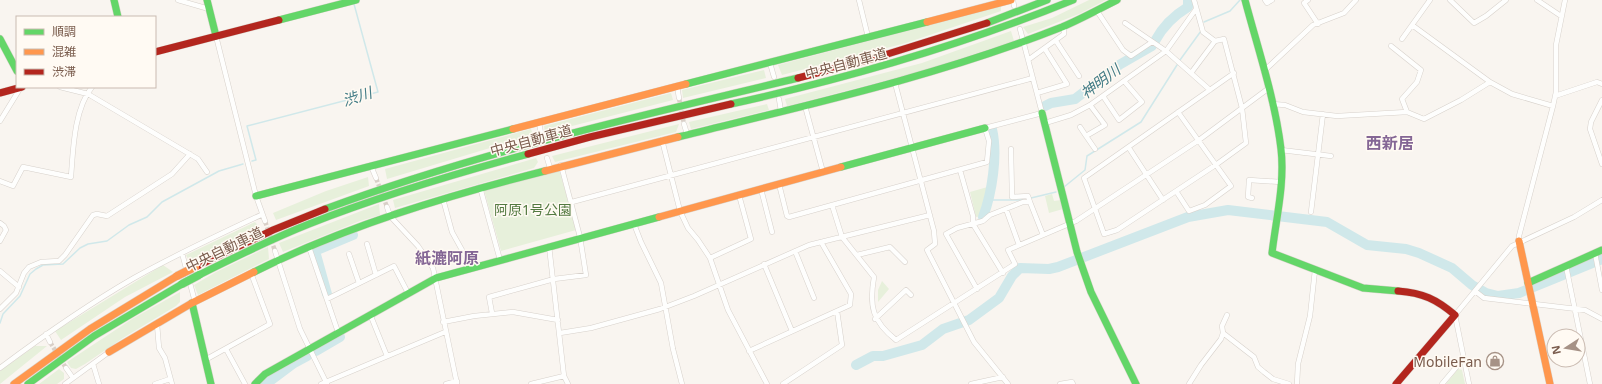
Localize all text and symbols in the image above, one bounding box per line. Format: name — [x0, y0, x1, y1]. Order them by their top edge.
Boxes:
legend — [16, 16, 156, 88]
text: 順調 — [52, 23, 76, 40]
text: 混雑 — [52, 43, 76, 60]
street label: 中央自動車道 — [803, 43, 889, 83]
water label: 神明川 — [1076, 58, 1126, 103]
text: 渋滞 — [52, 63, 76, 80]
water label: 渋川 — [340, 81, 376, 110]
street label: 中央自動車道 — [488, 120, 574, 160]
district label: 西新居 — [1366, 132, 1414, 154]
park label: 阿原1号公園 — [494, 200, 572, 219]
street label: 中央自動車道 — [182, 222, 266, 276]
district label: 紙漉阿原 — [415, 247, 479, 269]
north arrow — [1546, 328, 1586, 368]
text: N — [1547, 344, 1564, 356]
shop icon: MobileFan — [1485, 351, 1505, 371]
place label: MobileFan — [1413, 352, 1482, 371]

